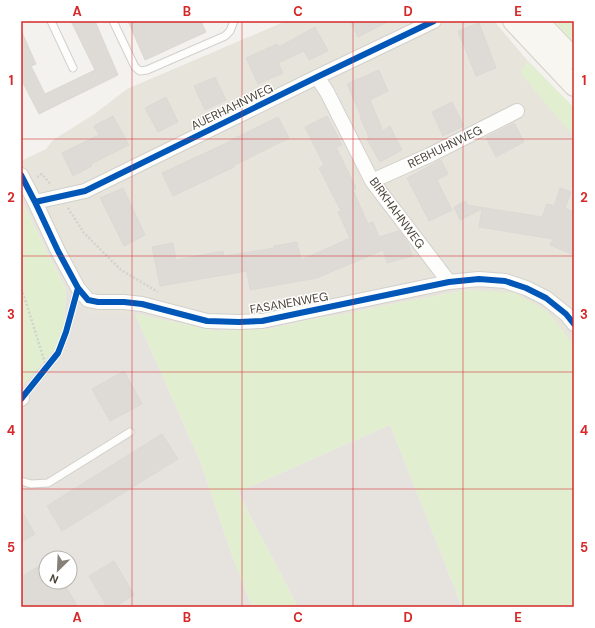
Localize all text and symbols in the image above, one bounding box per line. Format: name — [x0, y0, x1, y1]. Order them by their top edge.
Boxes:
text: A — [72, 3, 82, 20]
text: B — [183, 3, 191, 20]
text: C — [293, 3, 303, 20]
text: D — [403, 3, 413, 20]
text: E — [514, 3, 522, 20]
text: 1 — [9, 72, 13, 89]
text: 1 — [582, 72, 586, 89]
street label: AUERHAHNWEG — [188, 80, 276, 134]
street label: REBHUHNWEG — [405, 122, 485, 172]
street label: BIRKHAHNWEG — [366, 174, 428, 252]
text: 2 — [7, 189, 15, 206]
text: 2 — [580, 189, 588, 206]
street label: FASANENWEG — [249, 288, 329, 318]
text: 3 — [7, 306, 15, 323]
text: 3 — [580, 306, 588, 323]
text: 4 — [7, 422, 15, 439]
text: 4 — [580, 422, 588, 439]
text: 5 — [7, 539, 15, 556]
text: 5 — [580, 539, 588, 556]
north arrow — [38, 550, 78, 590]
text: N — [47, 571, 60, 587]
text: A — [72, 609, 82, 626]
text: B — [183, 609, 191, 626]
text: C — [293, 609, 303, 626]
text: D — [403, 609, 413, 626]
text: E — [514, 609, 522, 626]

